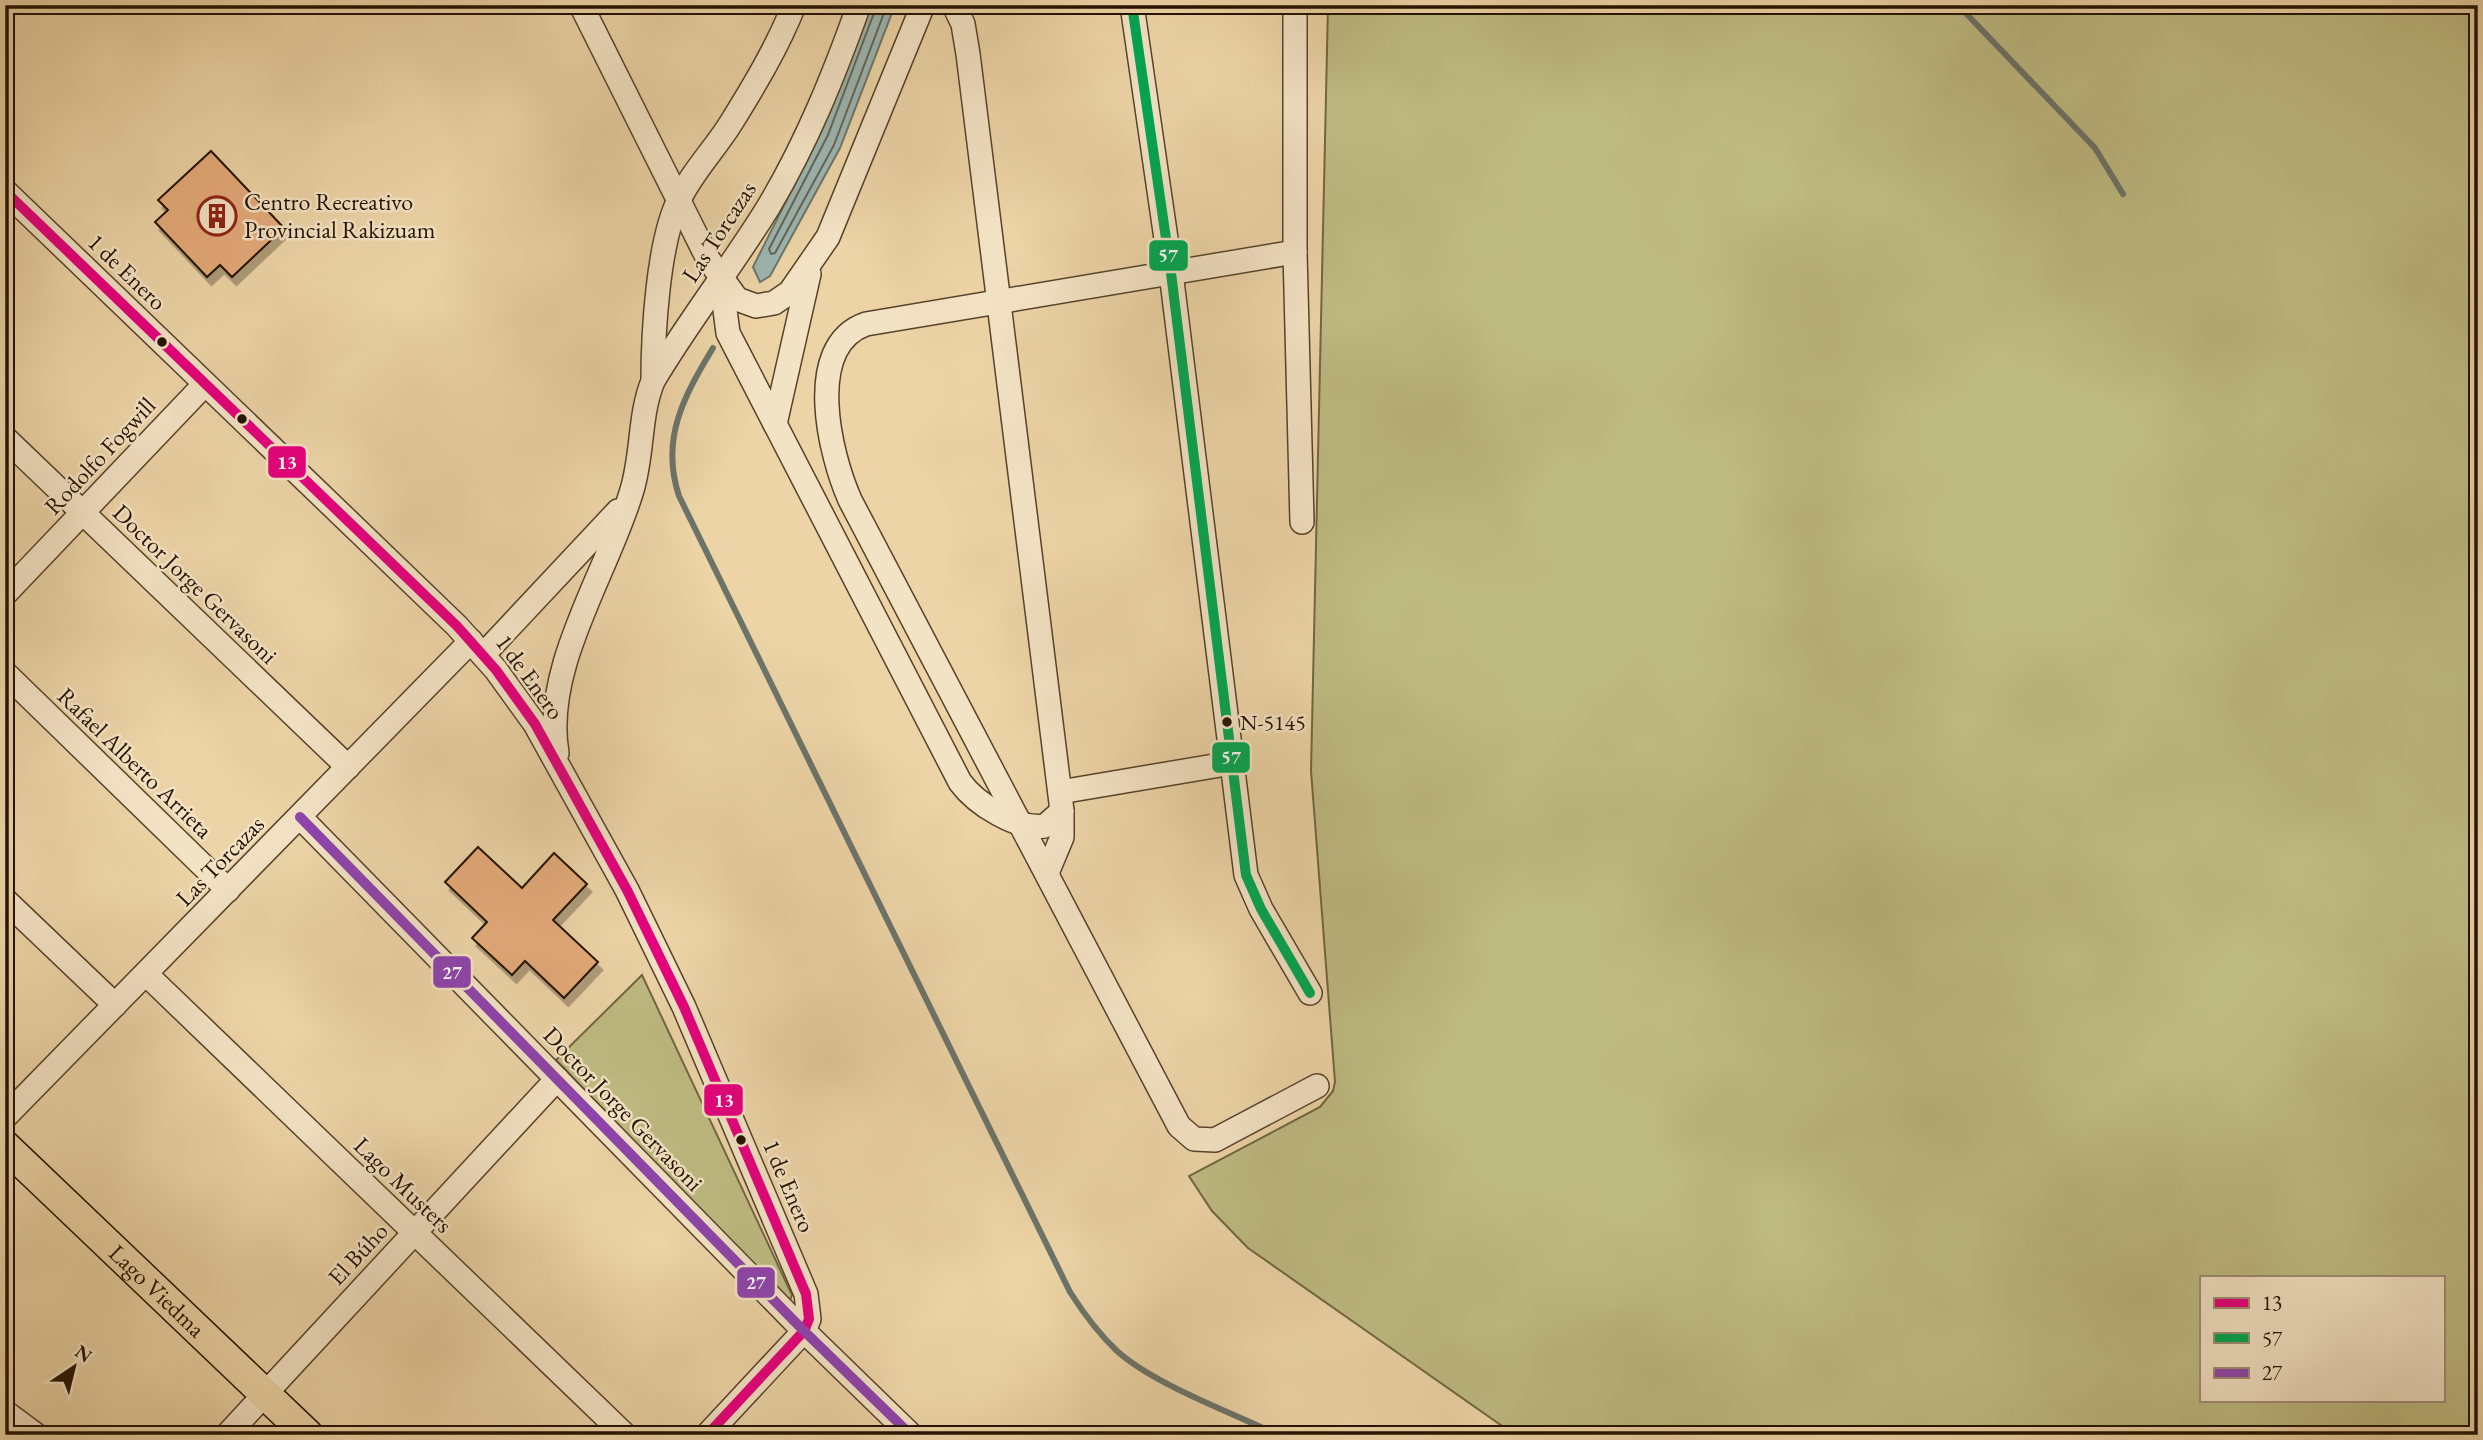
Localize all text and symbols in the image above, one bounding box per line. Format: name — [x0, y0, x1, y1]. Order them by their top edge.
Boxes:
street label: Las Torcazas — [674, 175, 763, 288]
place label: Centro Recreativo Provincial Rakizuam — [244, 186, 436, 245]
building icon: Centro Recreativo Provincial Rakizuam — [196, 195, 238, 237]
street label: 1 de Enero — [81, 226, 173, 317]
line badge: 57 — [1148, 239, 1189, 272]
text: 57 — [1158, 243, 1179, 268]
unlabelled marker — [155, 335, 169, 349]
street label: Rodolfo Fogwill — [37, 390, 162, 521]
unlabelled marker — [235, 412, 249, 426]
line badge: 13 — [267, 445, 307, 479]
text: 13 — [277, 450, 297, 475]
street label: Doctor Jorge Gervasoni — [106, 497, 284, 670]
street label: 1 de Enero — [489, 628, 572, 726]
street label: Rafael Alberto Arrieta — [51, 680, 220, 845]
place label: N-5145 — [1240, 708, 1306, 737]
marker: N-5145 — [1220, 715, 1234, 729]
line badge: 57 — [1211, 741, 1251, 774]
text: 57 — [1221, 745, 1242, 770]
street label: Las Torcazas — [169, 809, 271, 913]
line badge: 27 — [432, 955, 472, 989]
text: 27 — [442, 960, 463, 985]
street label: Doctor Jorge Gervasoni — [537, 1020, 710, 1198]
line badge: 13 — [703, 1083, 744, 1117]
text: 13 — [714, 1088, 734, 1113]
street label: Lago Musters — [347, 1130, 459, 1239]
unlabelled marker — [734, 1133, 748, 1147]
street label: 1 de Enero — [756, 1135, 823, 1237]
street label: El Búho — [321, 1216, 395, 1292]
street label: Lago Viedma — [103, 1237, 212, 1344]
line badge: 27 — [736, 1266, 776, 1299]
text: 27 — [746, 1270, 767, 1295]
legend — [2200, 1276, 2444, 1402]
text: 13 — [2262, 1289, 2282, 1316]
text: 57 — [2262, 1325, 2283, 1352]
north arrow — [38, 1332, 108, 1402]
text: N — [70, 1339, 97, 1368]
text: 27 — [2262, 1359, 2283, 1386]

